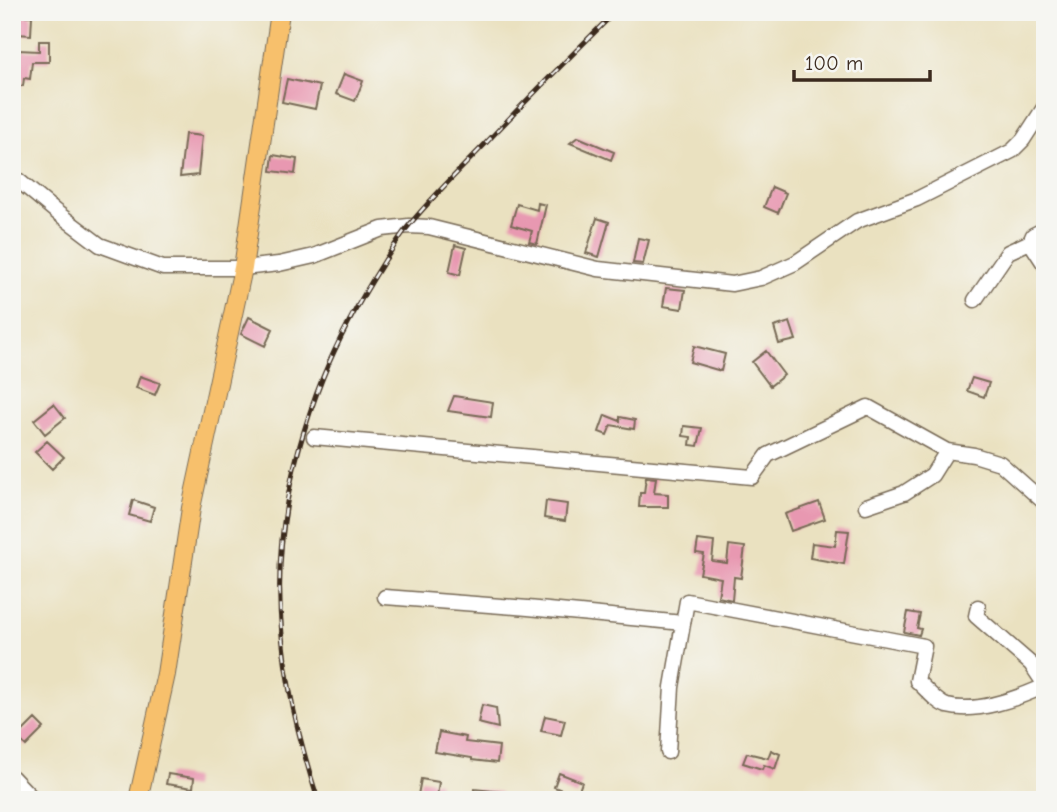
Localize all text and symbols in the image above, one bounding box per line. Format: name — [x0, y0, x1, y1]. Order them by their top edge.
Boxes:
scale bar — [794, 38, 931, 82]
text: 100 m — [805, 51, 863, 75]

